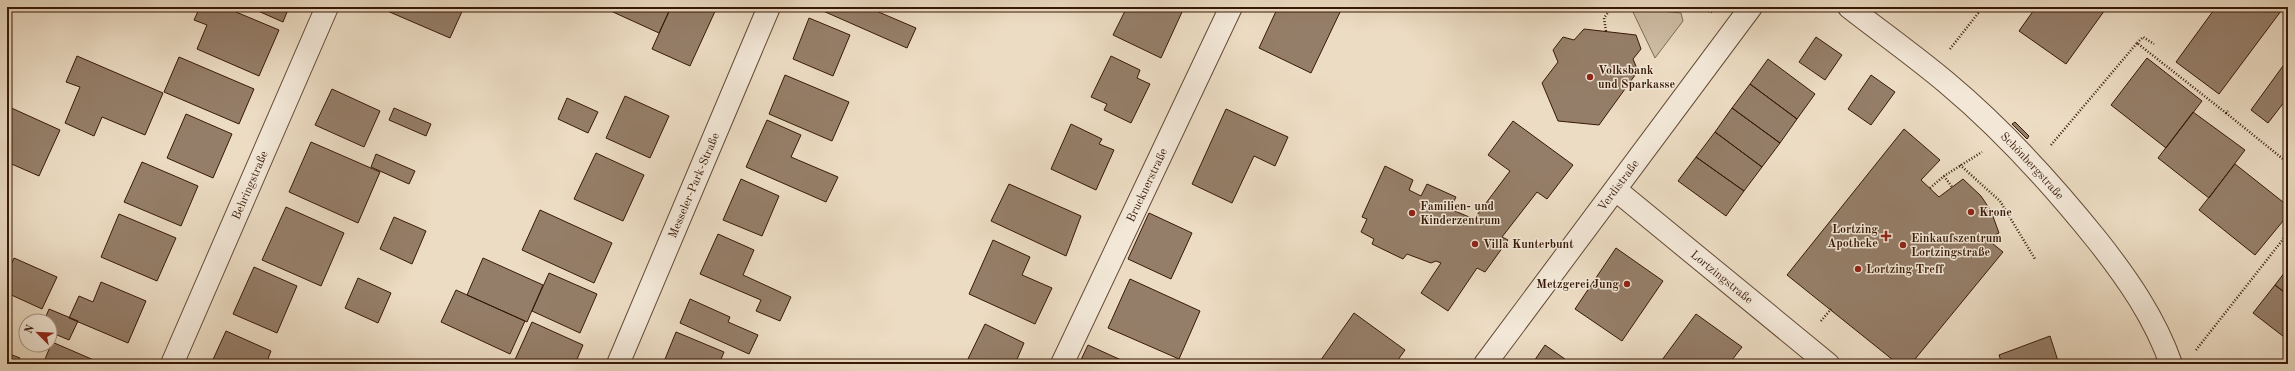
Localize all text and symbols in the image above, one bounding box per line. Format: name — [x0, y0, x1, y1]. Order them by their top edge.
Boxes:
place label: Volksbank und Sparkasse — [1598, 65, 1675, 91]
marker: Volksbank und Sparkasse — [1585, 72, 1595, 82]
street label: Schönbergstraße — [1998, 130, 2066, 203]
street label: Messeler-Park-Straße — [667, 131, 722, 240]
street label: Brucknerstraße — [1125, 146, 1170, 224]
street label: Behringstraße — [230, 149, 271, 222]
street label: Verdistraße — [1596, 158, 1642, 214]
place label: Familien- und Kinderzentrum — [1420, 201, 1501, 227]
marker: Krone — [1966, 207, 1976, 217]
place label: Krone — [1979, 207, 2012, 219]
marker: Familien- und Kinderzentrum — [1407, 208, 1417, 218]
place label: Lortzing Apotheke — [1827, 224, 1878, 250]
marker: Lortzing Apotheke — [1881, 231, 1891, 241]
place label: Einkaufszentrum Lortzingstraße — [1911, 233, 2002, 259]
marker: Villa Kunterbunt — [1470, 239, 1480, 249]
place label: Villa Kunterbunt — [1483, 239, 1574, 251]
marker: Einkaufszentrum Lortzingstraße — [1898, 240, 1908, 250]
street label: Lortzingstraße — [1688, 249, 1755, 307]
marker: Lortzing Treff — [1853, 264, 1863, 274]
place label: Lortzing Treff — [1866, 264, 1944, 276]
place label: Metzgerei Jung — [1536, 279, 1619, 291]
marker: Metzgerei Jung — [1622, 279, 1632, 289]
north arrow — [18, 313, 58, 353]
text: N — [24, 323, 37, 336]

